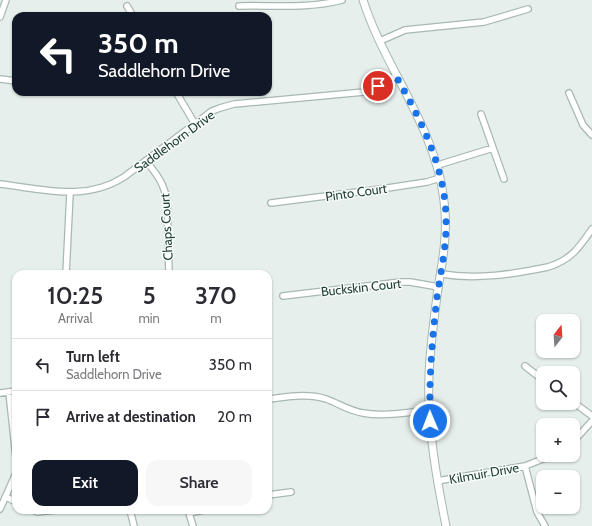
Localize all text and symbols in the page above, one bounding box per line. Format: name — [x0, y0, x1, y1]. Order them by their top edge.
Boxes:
text: 350 m — [98, 26, 179, 60]
icon: left — [32, 28, 84, 80]
text: Saddlehorn Drive — [98, 60, 230, 82]
pin — [361, 69, 395, 103]
icon: arrive — [367, 75, 389, 97]
street label: Saddlehorn Drive — [131, 106, 218, 176]
street label: Pinto Court — [324, 180, 388, 204]
street label: Chaps Court — [156, 192, 176, 261]
street label: Buckskin Court — [320, 275, 403, 299]
text: 10:25 — [47, 281, 103, 310]
text: 5 — [143, 281, 156, 310]
text: 370 — [195, 281, 237, 310]
text: Arrival — [58, 310, 93, 326]
text: min — [138, 310, 160, 326]
text: m — [210, 310, 222, 326]
north arrow — [536, 314, 580, 358]
map controls — [536, 314, 580, 514]
text: Turn left — [66, 348, 120, 366]
icon: left — [32, 354, 54, 376]
text: 350 m — [209, 356, 252, 374]
text: Saddlehorn Drive — [66, 366, 162, 382]
button: search — [536, 366, 580, 410]
position arrow — [409, 400, 451, 442]
icon: arrive — [32, 406, 54, 428]
text: Arrive at destination — [66, 408, 196, 426]
text: 20 m — [217, 408, 252, 426]
button: + — [536, 418, 580, 462]
street label: Kilmuir Drive — [448, 459, 521, 487]
button: Exit — [32, 460, 138, 506]
button: Share — [146, 460, 252, 506]
button: − — [536, 470, 580, 514]

